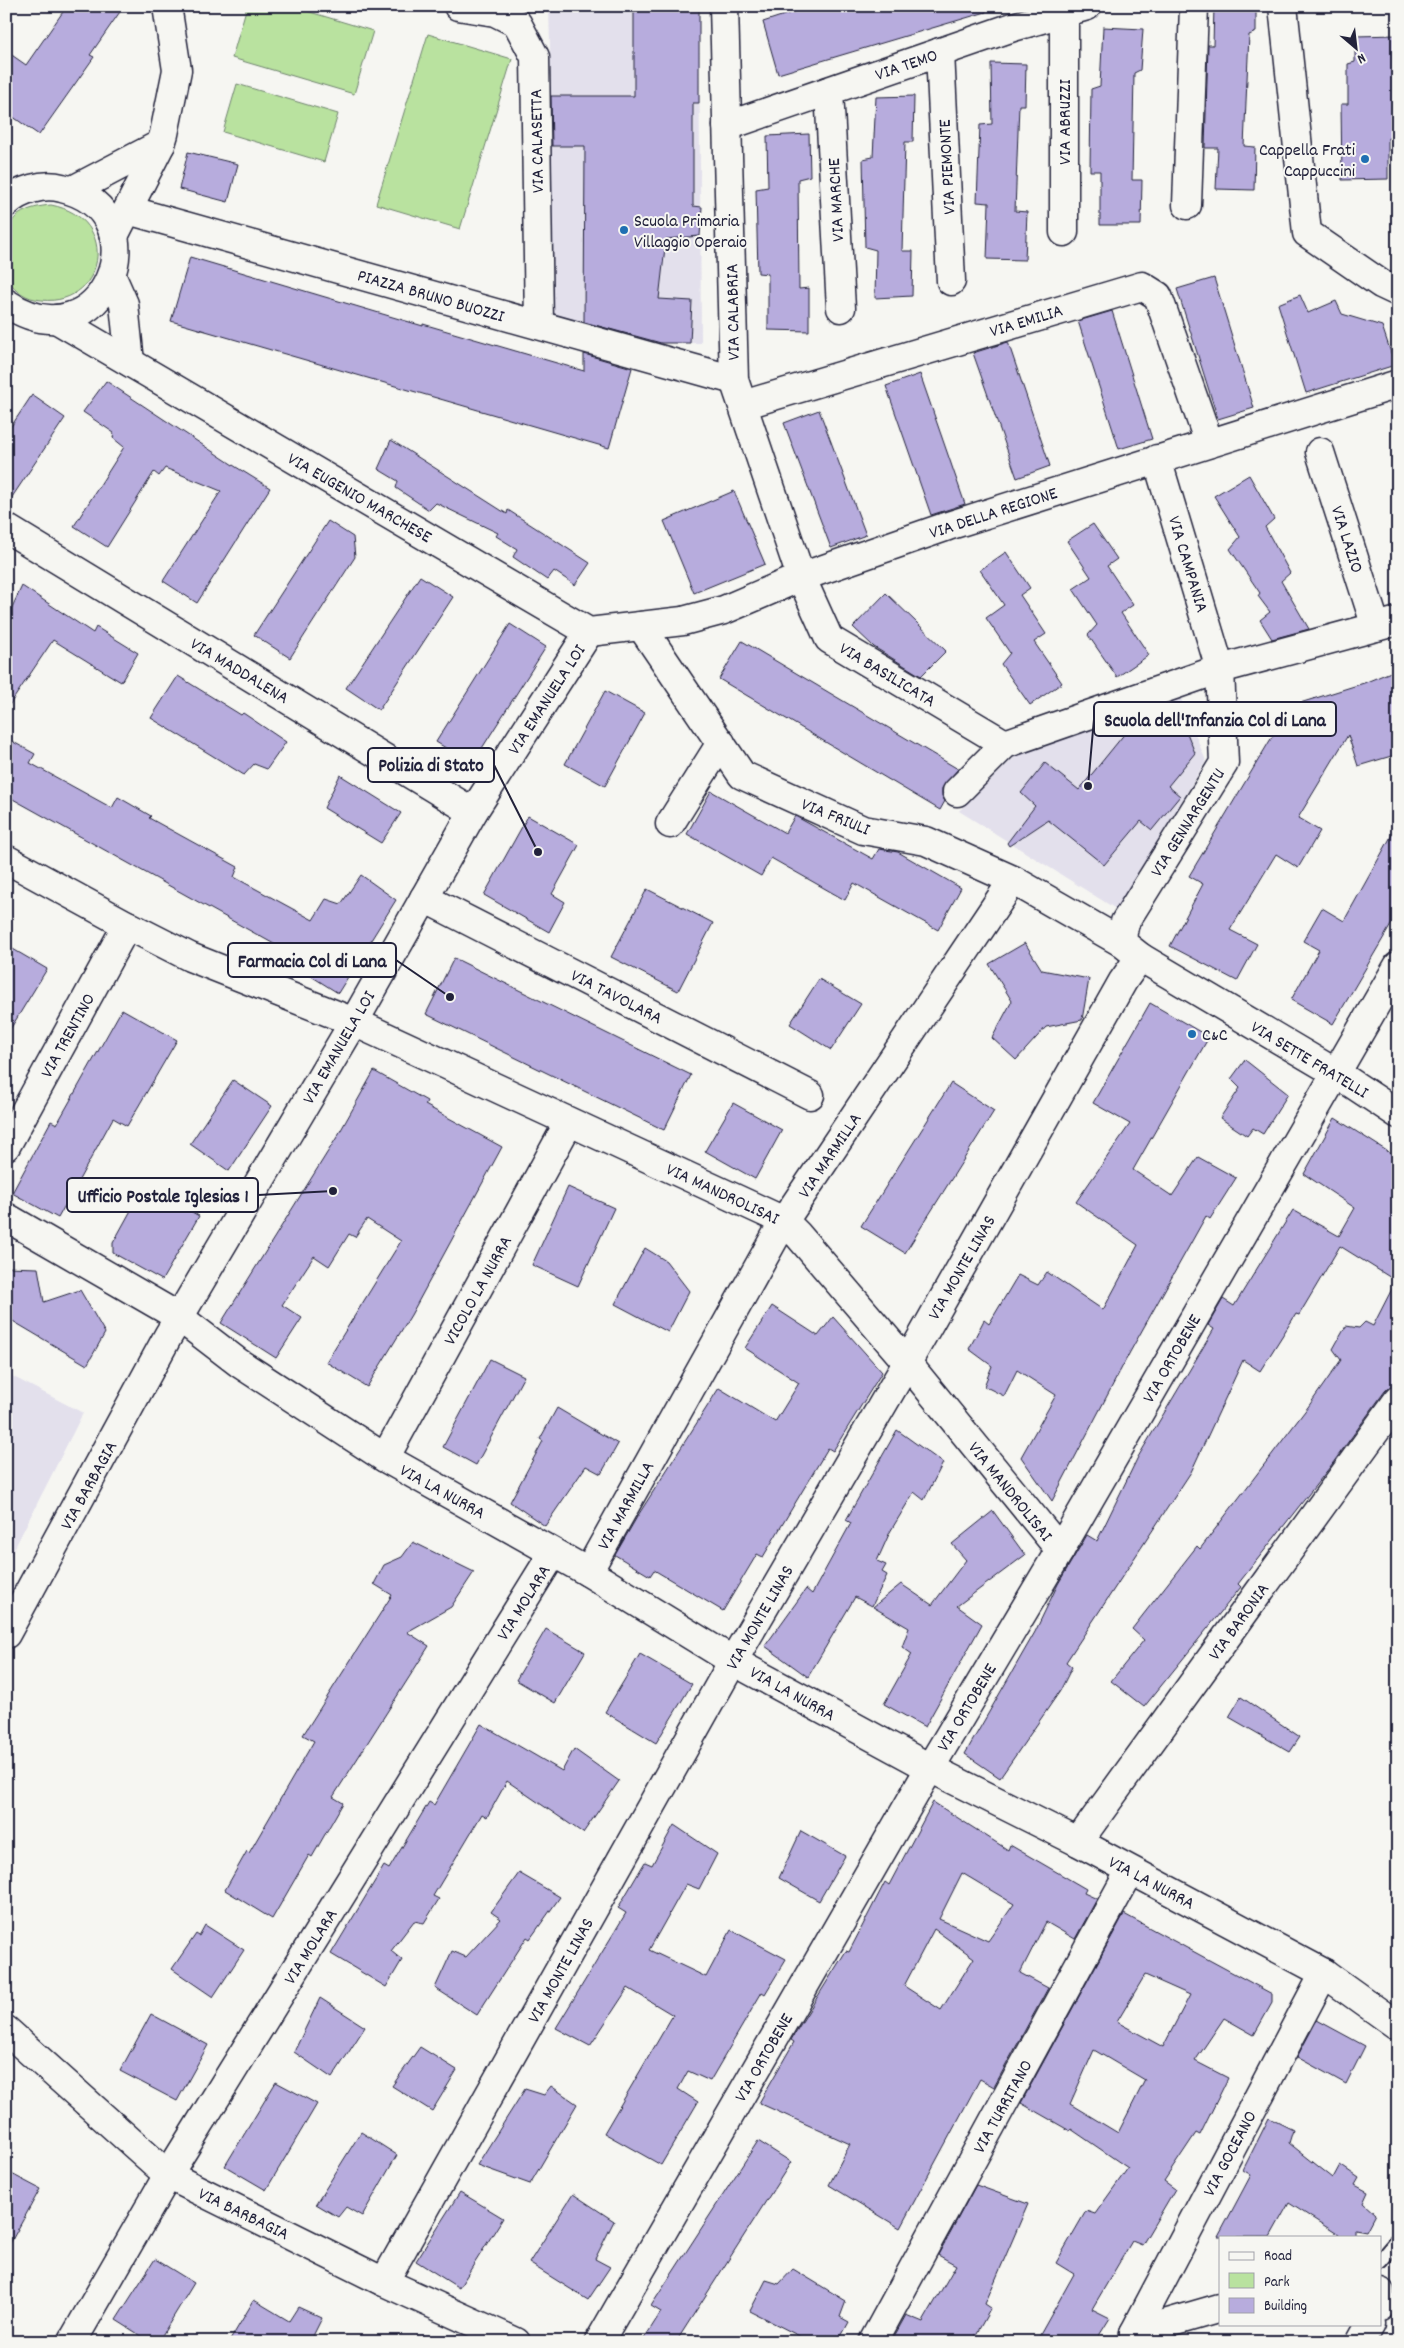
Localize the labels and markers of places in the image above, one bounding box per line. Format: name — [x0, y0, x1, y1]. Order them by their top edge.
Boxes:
place label: Cappella Frati Cappuccini — [1259, 139, 1355, 185]
marker: Cappella Frati Cappuccini — [1359, 153, 1371, 165]
place label: Scuola Primaria Villaggio Operaio — [634, 210, 747, 256]
marker: Scuola Primaria Villaggio Operaio — [618, 224, 630, 236]
callout: Scuola dell'Infanzia Col di Lana — [1094, 702, 1336, 736]
callout: Polizia di Stato — [368, 748, 494, 782]
callout: Farmacia Col di Lana — [228, 943, 396, 977]
place label: C&C — [1202, 1024, 1228, 1049]
marker: C&C — [1186, 1028, 1198, 1040]
callout: Ufficio Postale Iglesias 1 — [67, 1178, 258, 1212]

